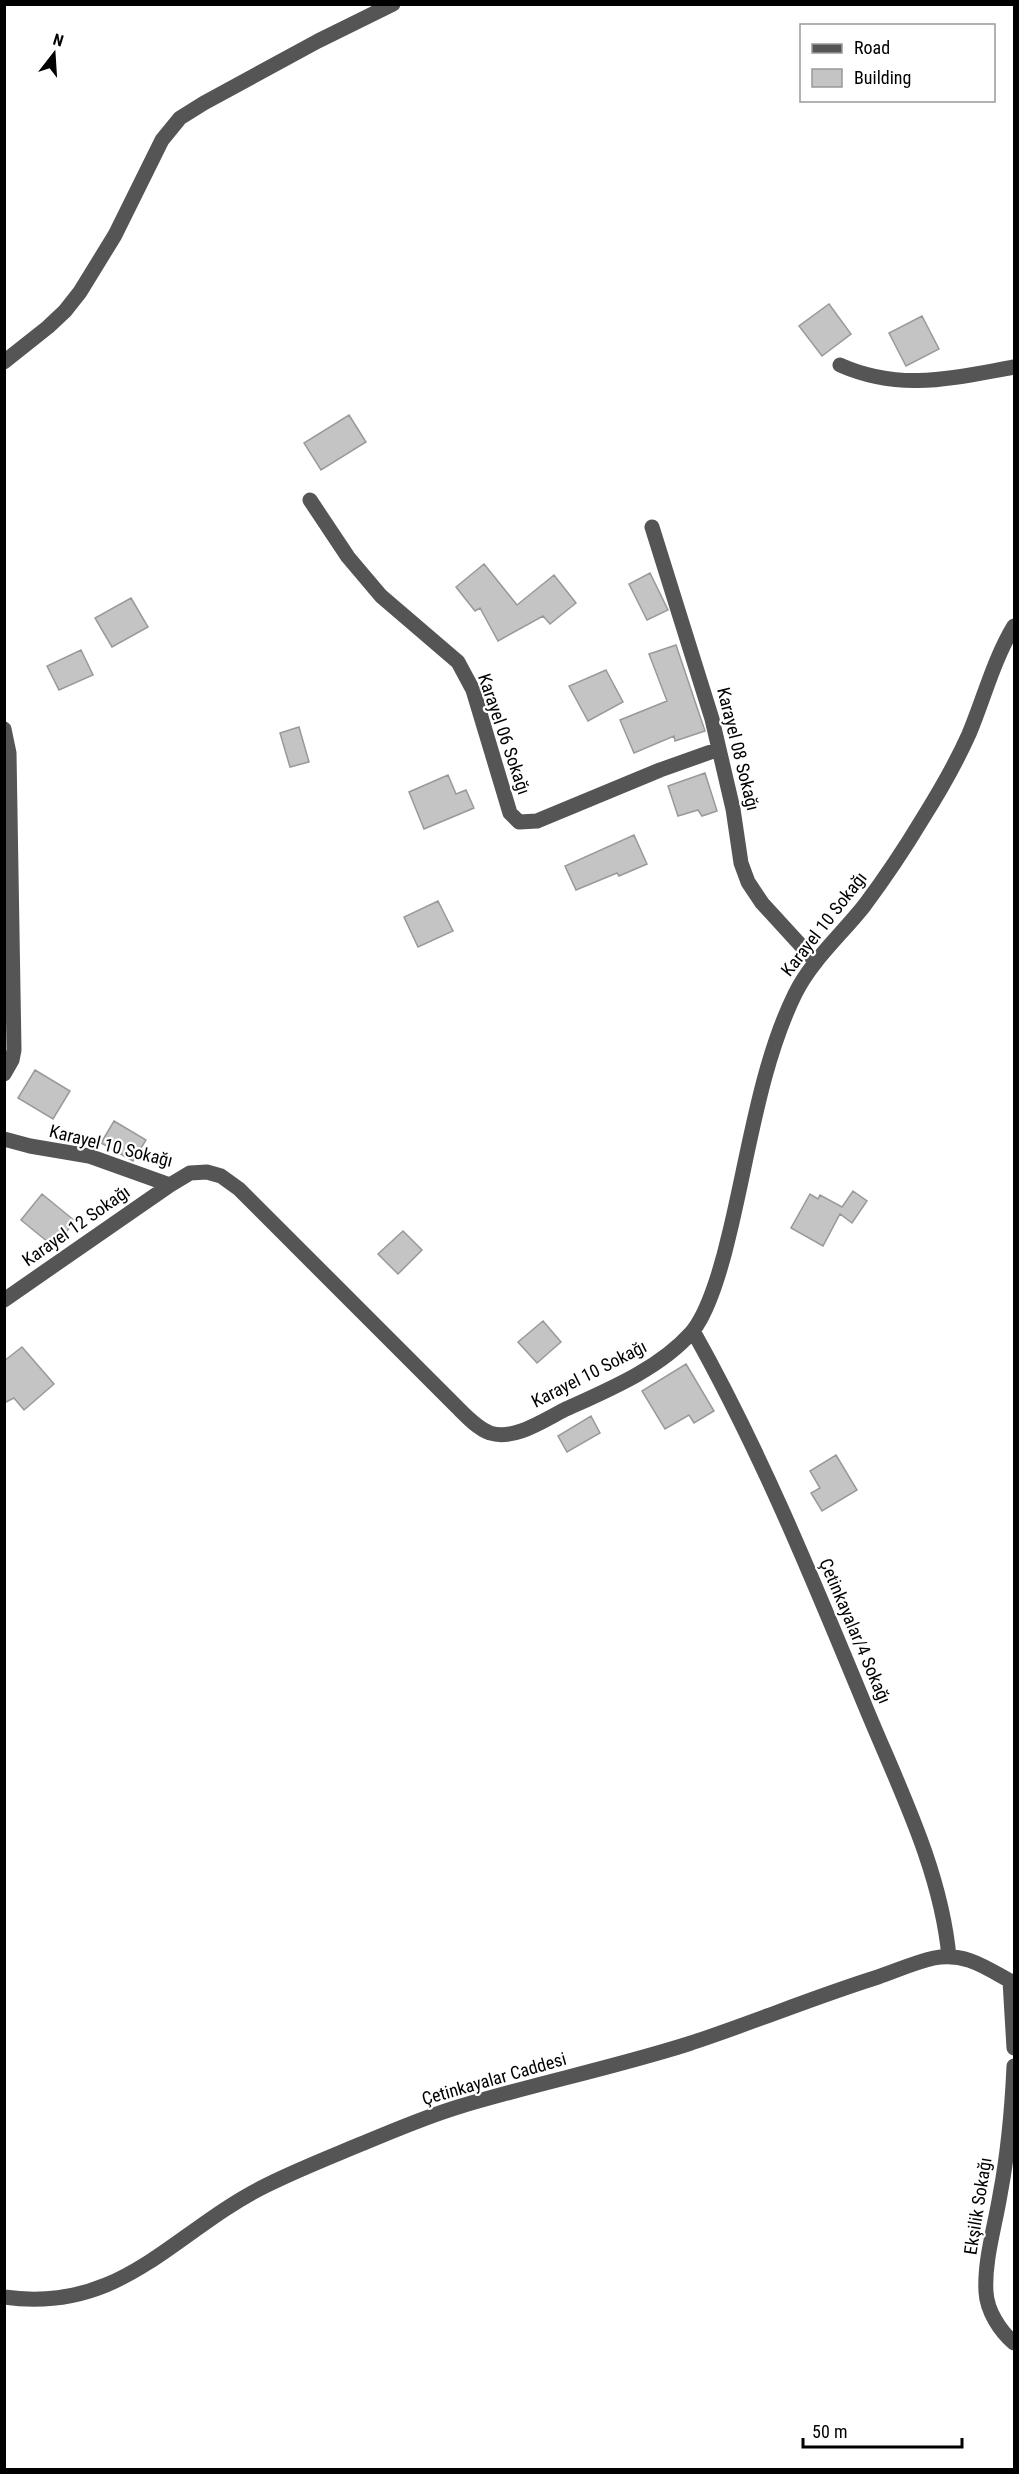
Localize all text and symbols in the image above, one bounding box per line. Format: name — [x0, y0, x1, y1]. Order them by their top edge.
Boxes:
north arrow — [24, 24, 84, 84]
legend — [800, 24, 995, 102]
text: N — [51, 30, 66, 51]
text: Road — [854, 37, 890, 58]
text: Building — [854, 67, 911, 88]
street label: Karayel 06 Sokağı — [474, 671, 535, 797]
street label: Karayel 08 Sokağı — [713, 685, 764, 813]
street label: Karayel 10 Sokağı — [776, 867, 871, 980]
street label: Karayel 10 Sokağı — [47, 1120, 175, 1171]
street label: Karayel 12 Sokağı — [18, 1181, 133, 1270]
street label: Karayel 10 Sokağı — [528, 1336, 650, 1412]
street label: Çetinkayalar/4 Sokağı — [815, 1555, 896, 1707]
street label: Çetinkayalar Caddesi — [419, 2048, 568, 2109]
street label: Ekşilik Sokağı — [959, 2156, 996, 2256]
scale bar — [803, 2411, 962, 2449]
text: 50 m — [812, 2421, 847, 2442]

